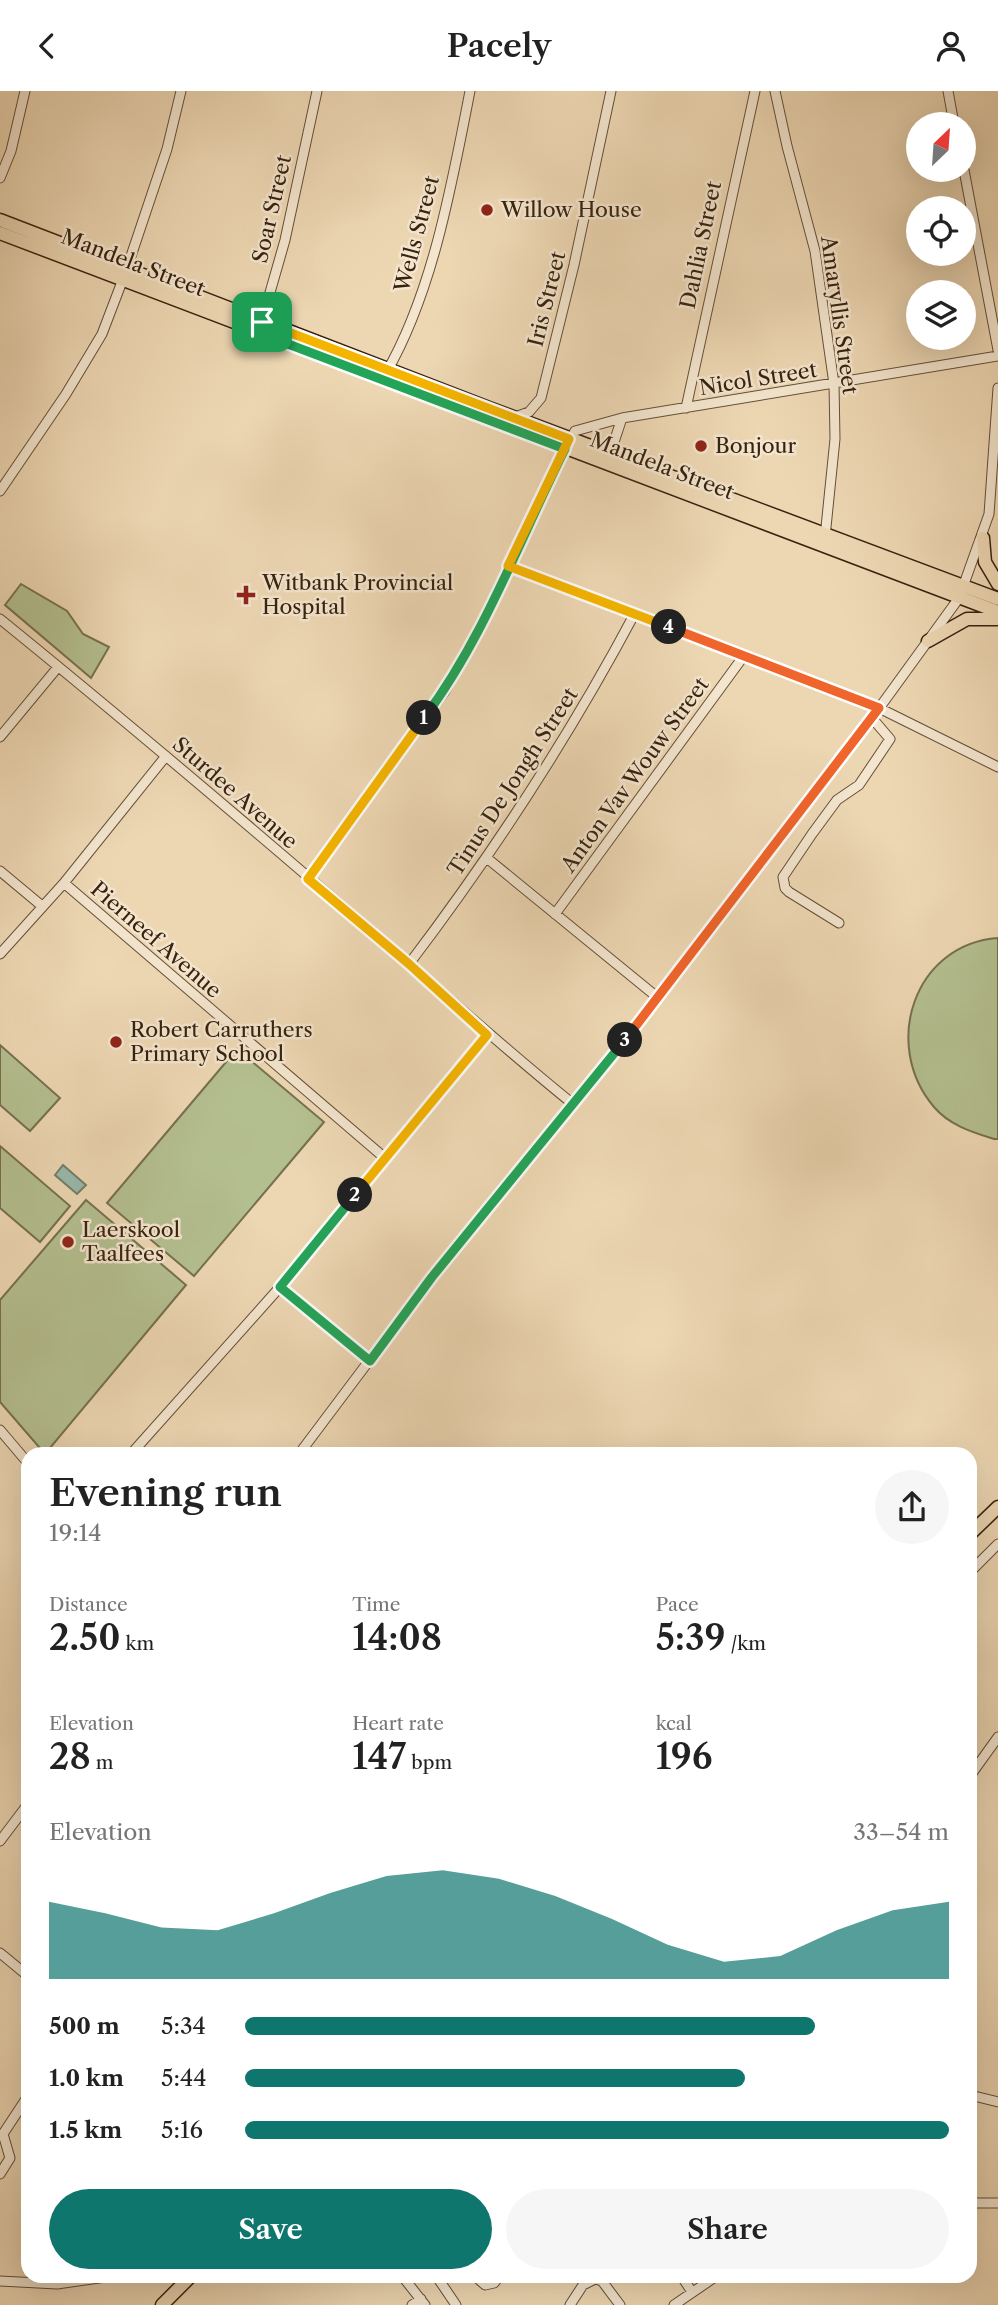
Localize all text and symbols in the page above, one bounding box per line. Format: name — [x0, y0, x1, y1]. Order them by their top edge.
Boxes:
text: Pacely — [447, 26, 551, 65]
icon: back — [28, 27, 66, 65]
icon: person — [932, 27, 970, 65]
north arrow — [906, 112, 976, 182]
map controls — [906, 112, 976, 350]
street label: Soar Street — [247, 152, 296, 265]
street label: Wells Street — [389, 172, 444, 296]
street label: Dahlia Street — [675, 178, 726, 311]
button: locate — [906, 196, 976, 266]
place label: Willow House — [500, 197, 642, 222]
marker: Willow House — [479, 202, 495, 218]
street label: Mandela Street — [58, 224, 209, 302]
street label: Amaryllis Street — [816, 233, 863, 396]
street label: Iris Street — [523, 248, 571, 349]
button: layers — [906, 280, 976, 350]
pin — [232, 292, 292, 352]
icon: arrive — [243, 303, 281, 341]
street label: Nicol Street — [697, 357, 819, 400]
street label: Mandela Street — [587, 427, 738, 505]
place label: Bonjour — [715, 433, 796, 458]
marker: Bonjour — [693, 438, 709, 454]
place label: Witbank Provincial Hospital — [261, 570, 453, 619]
marker: Witbank Provincial Hospital — [236, 585, 256, 605]
pin: 4 — [652, 609, 686, 645]
text: 4 — [663, 615, 674, 638]
street label: Anton Vav Wouw Street — [555, 672, 714, 878]
street label: Tinus De Jongh Street — [442, 682, 583, 881]
pin: 1 — [406, 701, 442, 735]
text: 1 — [419, 706, 428, 729]
street label: Sturdee Avenue — [168, 732, 303, 854]
street label: Pierneef Avenue — [86, 876, 227, 1003]
place label: Robert Carruthers Primary School — [130, 1017, 313, 1066]
pin: 3 — [608, 1023, 642, 1058]
text: 3 — [619, 1028, 630, 1051]
marker: Robert Carruthers Primary School — [108, 1034, 124, 1050]
pin: 2 — [338, 1177, 372, 1213]
text: 2 — [349, 1183, 360, 1206]
place label: Laerskool Taalfees — [82, 1217, 180, 1266]
marker: Laerskool Taalfees — [60, 1234, 76, 1250]
text: Evening run — [49, 1469, 282, 1516]
button: share — [875, 1470, 949, 1544]
text: 19:14 — [49, 1519, 102, 1547]
text: Distance — [49, 1593, 128, 1616]
text: Time — [352, 1593, 400, 1616]
text: Pace — [656, 1593, 699, 1616]
text: 2.50 — [49, 1616, 121, 1659]
text: 14:08 — [352, 1616, 442, 1659]
text: 5:39 — [656, 1616, 725, 1659]
text: km — [121, 1632, 154, 1655]
text: /km — [725, 1632, 766, 1655]
text: Elevation — [49, 1712, 134, 1735]
text: Heart rate — [352, 1712, 444, 1735]
text: kcal — [656, 1712, 692, 1735]
text: 28 — [49, 1735, 91, 1778]
text: 147 — [352, 1735, 406, 1778]
text: 196 — [656, 1735, 713, 1778]
text: m — [91, 1751, 114, 1774]
text: bpm — [406, 1751, 452, 1774]
text: Elevation — [49, 1818, 152, 1846]
text: 33–54 m — [853, 1818, 949, 1846]
text: 500 m — [49, 2012, 120, 2040]
text: 5:34 — [161, 2012, 206, 2040]
text: 1.0 km — [49, 2064, 124, 2092]
text: 5:44 — [161, 2064, 207, 2092]
text: 1.5 km — [49, 2116, 122, 2144]
text: 5:16 — [161, 2116, 203, 2144]
button: Save — [49, 2189, 492, 2269]
button: Share — [506, 2189, 949, 2269]

